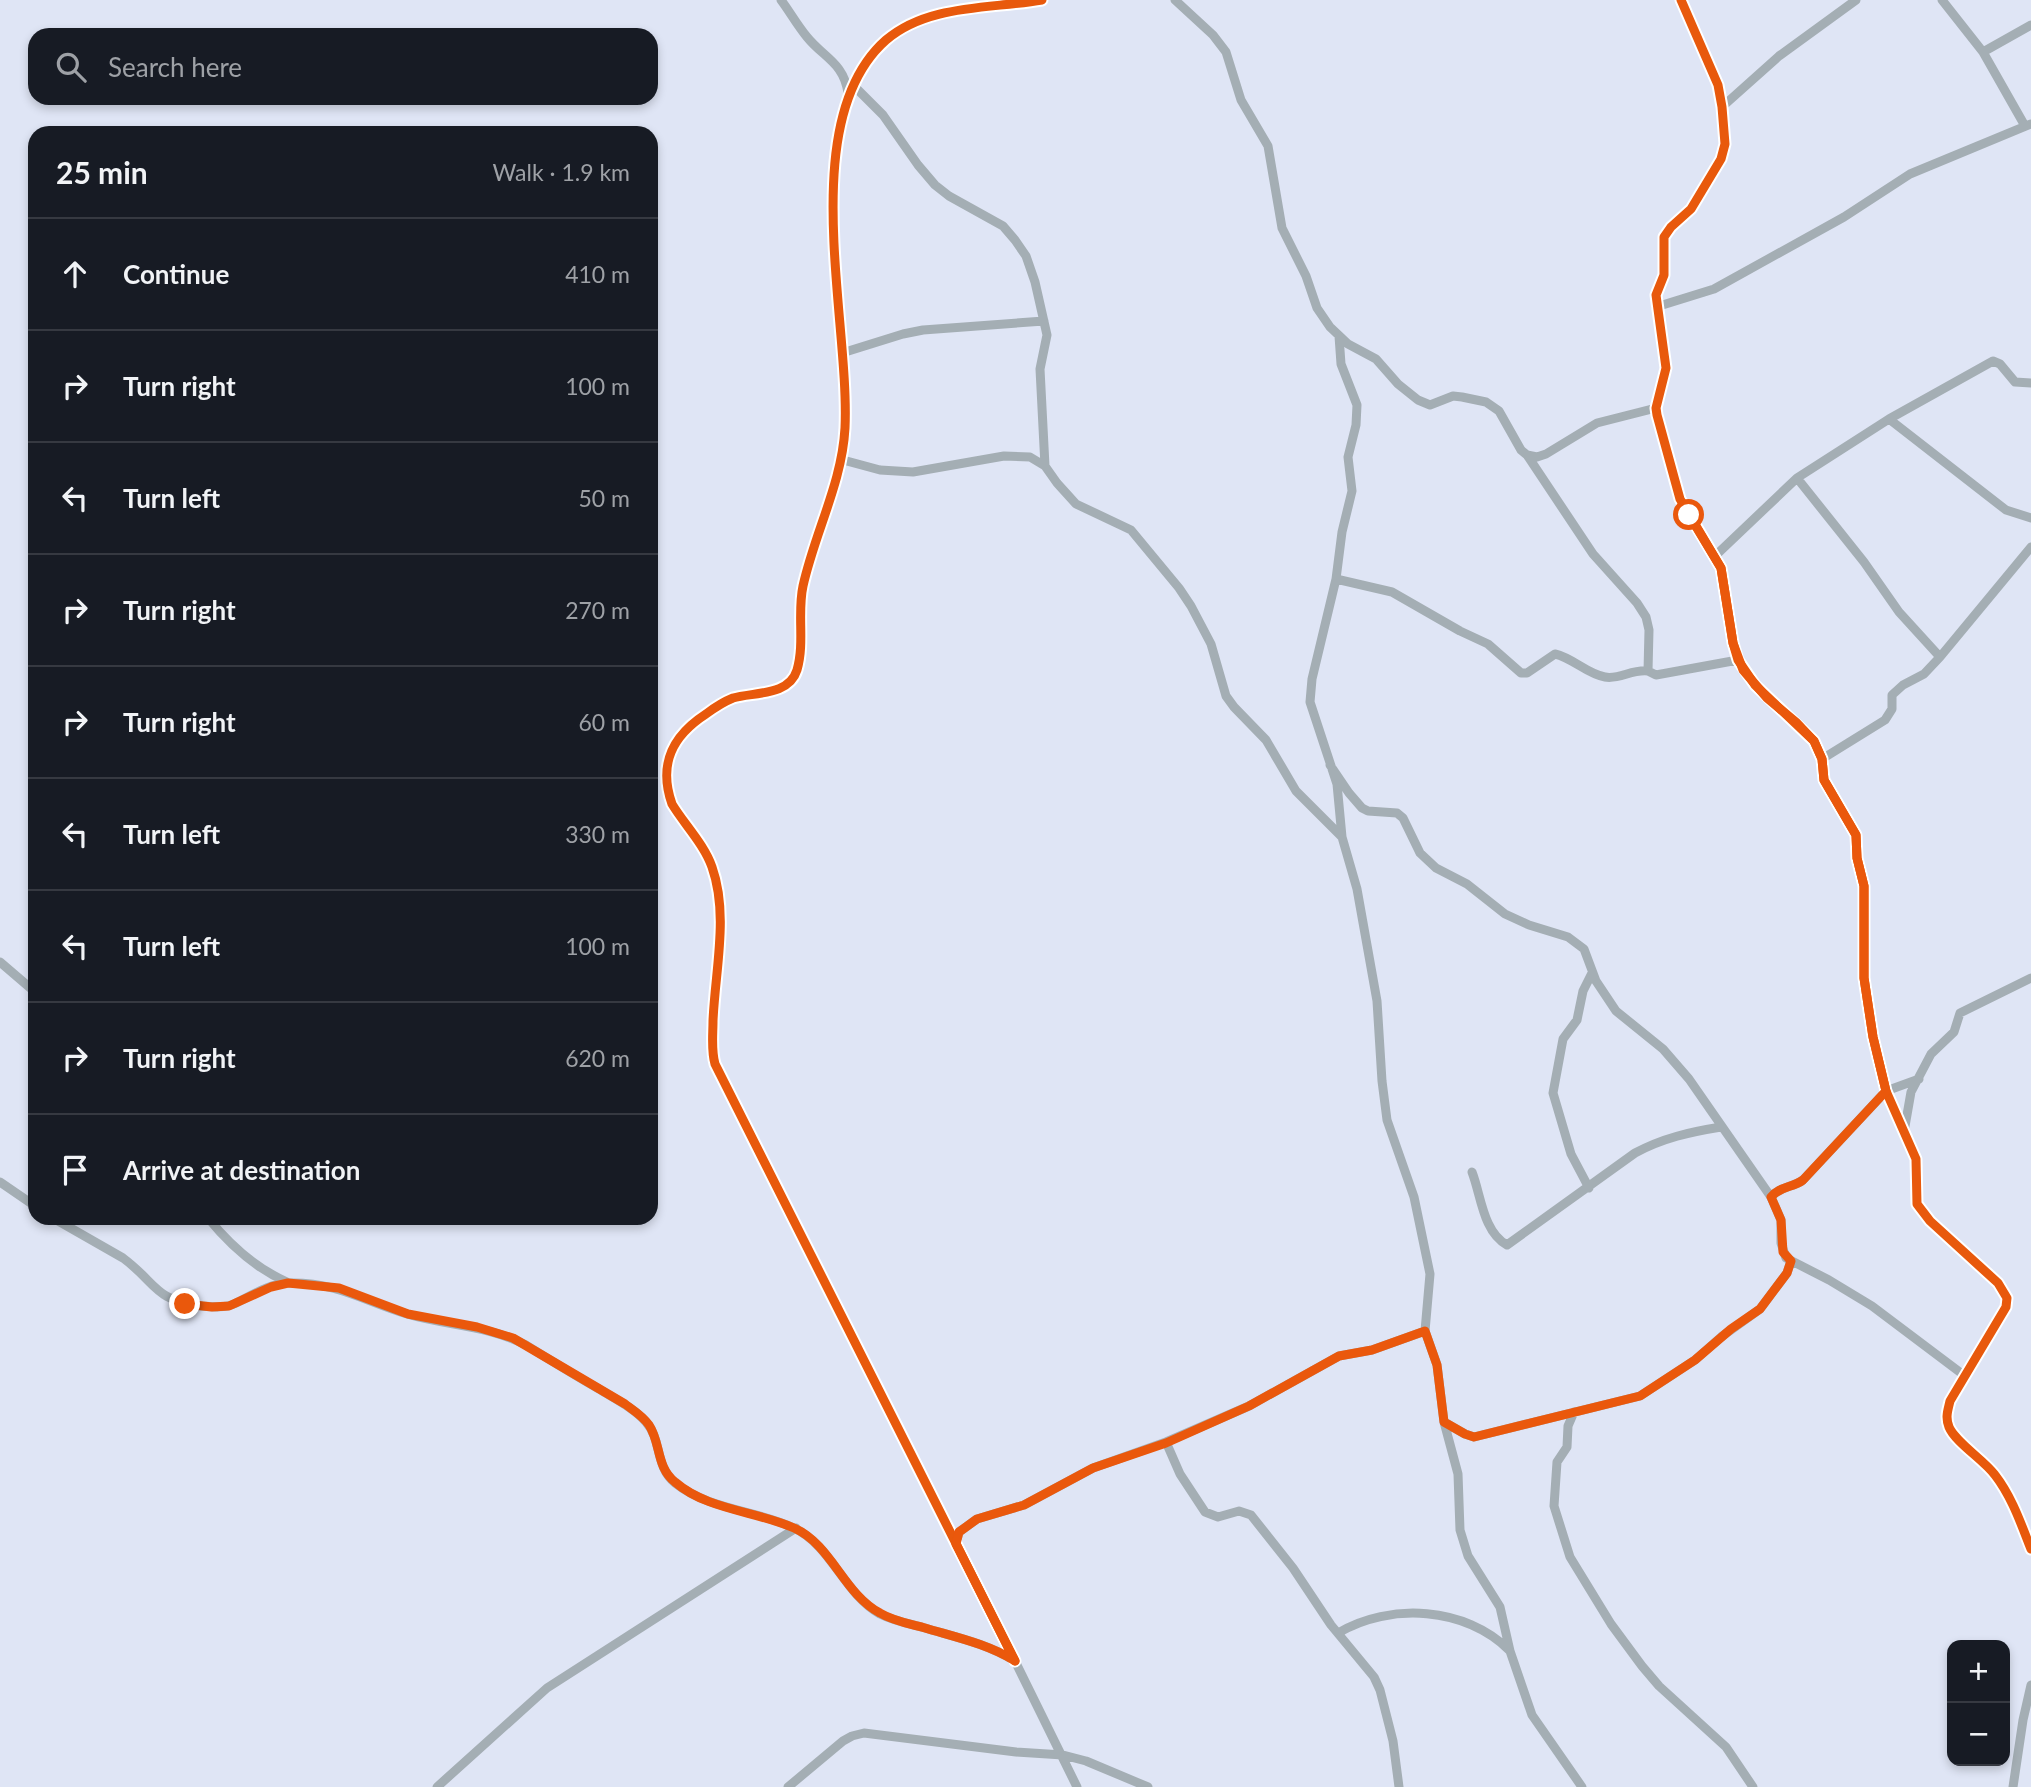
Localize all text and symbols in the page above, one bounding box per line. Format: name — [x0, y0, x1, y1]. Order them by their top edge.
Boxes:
search box — [28, 28, 658, 105]
icon: search — [52, 48, 90, 86]
text: Search here — [108, 51, 242, 83]
text: 25 min — [56, 154, 148, 190]
text: Walk · 1.9 km — [493, 158, 630, 186]
icon: ahead — [56, 255, 94, 293]
text: Continue — [123, 258, 229, 290]
text: 410 m — [565, 260, 630, 288]
icon: right — [56, 367, 94, 405]
text: Turn right — [123, 370, 236, 402]
text: 100 m — [565, 372, 630, 400]
icon: left — [56, 479, 94, 517]
text: Turn left — [123, 482, 220, 514]
text: 50 m — [579, 484, 630, 512]
route start — [1673, 499, 1704, 530]
icon: right — [56, 591, 94, 629]
text: Turn right — [123, 594, 236, 626]
text: 270 m — [565, 596, 630, 624]
icon: right — [56, 703, 94, 741]
text: Turn right — [123, 706, 236, 738]
text: 60 m — [579, 708, 630, 736]
icon: left — [56, 815, 94, 853]
text: Turn left — [123, 818, 220, 850]
text: 330 m — [565, 820, 630, 848]
icon: left — [56, 927, 94, 965]
text: Turn left — [123, 930, 220, 962]
text: 100 m — [565, 932, 630, 960]
icon: right — [56, 1039, 94, 1077]
text: Turn right — [123, 1042, 236, 1074]
text: 620 m — [565, 1044, 630, 1072]
icon: arrive — [56, 1151, 94, 1189]
text: Arrive at destination — [123, 1154, 360, 1186]
route end — [169, 1288, 200, 1319]
map controls — [1947, 1640, 2010, 1766]
button: + — [1947, 1640, 2010, 1703]
button: − — [1947, 1703, 2010, 1766]

